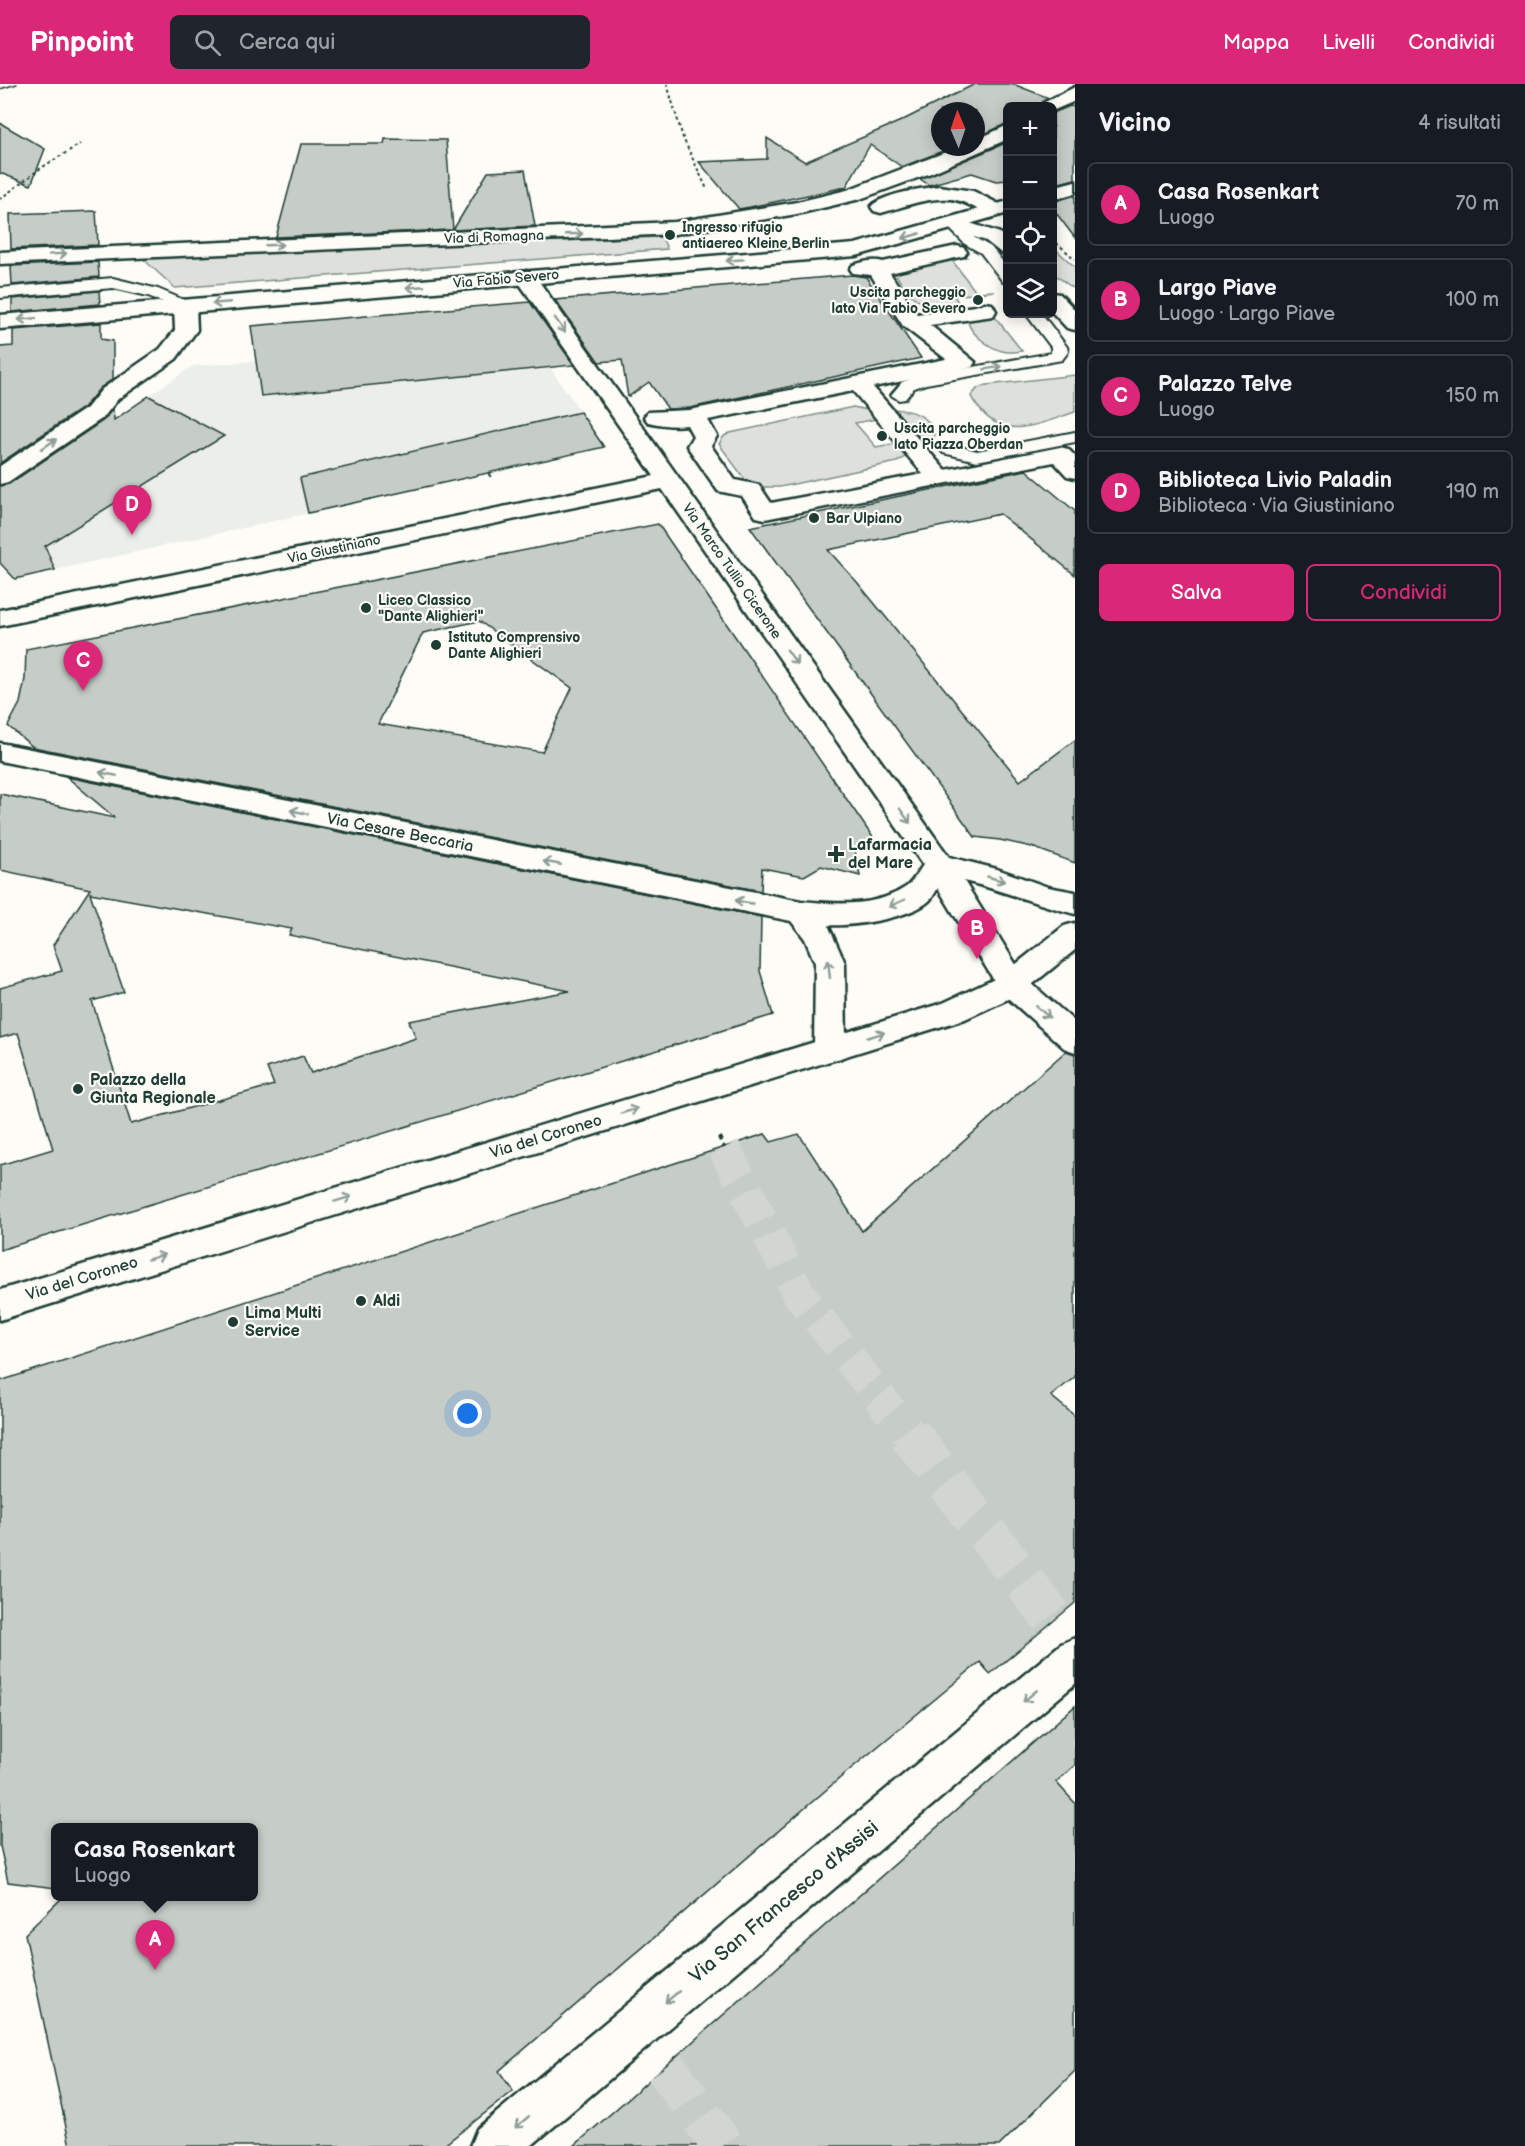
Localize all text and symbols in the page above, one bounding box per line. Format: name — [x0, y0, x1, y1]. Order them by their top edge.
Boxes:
search box — [170, 15, 590, 69]
text: Pinpoint — [30, 26, 134, 59]
icon: search — [191, 26, 224, 59]
text: Cerca qui — [239, 29, 335, 56]
text: Mappa — [1223, 30, 1289, 55]
text: Livelli — [1322, 30, 1375, 55]
text: Condividi — [1408, 30, 1495, 55]
north arrow — [931, 102, 985, 156]
map controls — [1003, 102, 1057, 318]
button: + — [1003, 102, 1057, 156]
text: Vicino — [1099, 108, 1171, 139]
text: 4 risultati — [1418, 111, 1501, 135]
button: − — [1003, 156, 1057, 210]
text: Casa Rosenkart — [1158, 179, 1319, 206]
text: A — [1114, 192, 1127, 216]
text: 70 m — [1455, 192, 1499, 216]
text: Luogo — [1158, 206, 1215, 230]
button: locate — [1003, 210, 1057, 264]
place label: Ingresso rifugio antiaereo Kleine Berlin — [682, 219, 830, 252]
street label: Via di Romagna — [444, 227, 544, 247]
one-way arrow — [563, 228, 583, 239]
marker: Ingresso rifugio antiaereo Kleine Berlin — [663, 228, 677, 242]
one-way arrow — [902, 231, 921, 242]
one-way arrow — [264, 239, 284, 250]
one-way arrow — [48, 248, 68, 259]
one-way arrow — [726, 255, 746, 266]
button: layers — [1003, 264, 1057, 318]
street label: Via Fabio Severo — [452, 266, 560, 292]
text: Largo Piave — [1158, 275, 1277, 302]
one-way arrow — [406, 282, 426, 293]
place label: Uscita parcheggio lato Via Fabio Severo — [831, 284, 966, 317]
text: B — [1113, 288, 1128, 312]
text: 100 m — [1446, 288, 1499, 312]
marker: Uscita parcheggio lato Via Fabio Severo — [971, 293, 985, 307]
one-way arrow — [212, 298, 232, 309]
text: Luogo · Largo Piave — [1158, 302, 1335, 326]
one-way arrow — [17, 314, 37, 325]
one-way arrow — [554, 316, 566, 333]
one-way arrow — [983, 363, 1002, 374]
text: Palazzo Telve — [1158, 371, 1292, 398]
text: C — [1113, 384, 1128, 408]
text: 150 m — [1446, 384, 1499, 408]
text: Luogo — [1158, 398, 1215, 422]
place label: Uscita parcheggio lato Piazza Oberdan — [894, 420, 1023, 453]
marker: Uscita parcheggio lato Piazza Oberdan — [875, 429, 889, 443]
one-way arrow — [40, 438, 56, 450]
text: Biblioteca Livio Paladin — [1158, 467, 1392, 494]
text: D — [1114, 480, 1127, 504]
text: 190 m — [1446, 480, 1499, 504]
pin: D — [112, 486, 152, 535]
text: Biblioteca · Via Giustiniano — [1158, 494, 1395, 518]
street label: Via Marco Tullio Cicerone — [679, 500, 785, 642]
place label: Bar Ulpiano — [826, 510, 902, 527]
marker: Bar Ulpiano — [807, 511, 821, 525]
street label: Via Giustiniano — [286, 531, 382, 567]
button: Salva — [1099, 564, 1294, 621]
button: Condividi — [1306, 564, 1501, 621]
place label: Liceo Classico "Dante Alighieri" — [378, 592, 484, 625]
marker: Liceo Classico "Dante Alighieri" — [359, 601, 373, 615]
place label: Istituto Comprensivo Dante Alighieri — [448, 629, 580, 662]
marker: Istituto Comprensivo Dante Alighieri — [429, 638, 443, 652]
pin: C — [64, 642, 103, 691]
one-way arrow — [786, 648, 799, 664]
one-way arrow — [99, 768, 119, 779]
one-way arrow — [290, 806, 310, 817]
one-way arrow — [899, 807, 911, 824]
street label: Via Cesare Beccaria — [325, 809, 475, 857]
place label: Lafarmacia del Mare — [848, 836, 932, 873]
marker: Lafarmacia del Mare — [829, 847, 843, 861]
one-way arrow — [543, 857, 563, 868]
one-way arrow — [986, 874, 1005, 885]
one-way arrow — [734, 896, 754, 907]
one-way arrow — [889, 898, 907, 909]
pin: B — [958, 910, 996, 959]
one-way arrow — [823, 960, 834, 980]
one-way arrow — [1035, 1005, 1050, 1019]
one-way arrow — [866, 1029, 885, 1040]
place label: Palazzo della Giunta Regionale — [90, 1071, 216, 1108]
marker: Palazzo della Giunta Regionale — [71, 1082, 85, 1096]
one-way arrow — [620, 1105, 639, 1116]
street label: Via del Coroneo — [488, 1111, 604, 1163]
one-way arrow — [333, 1193, 352, 1204]
one-way arrow — [146, 1250, 165, 1261]
street label: Via del Coroneo — [24, 1253, 140, 1305]
place label: Aldi — [372, 1292, 400, 1311]
marker: Aldi — [354, 1294, 368, 1308]
place label: Lima Multi Service — [245, 1304, 321, 1341]
marker: Lima Multi Service — [226, 1315, 240, 1329]
your location — [453, 1399, 482, 1428]
one-way arrow — [1023, 1689, 1038, 1703]
street label: Via San Francesco d'Assisi — [684, 1816, 884, 1988]
popup — [51, 1823, 258, 1901]
text: Casa Rosenkart — [74, 1837, 235, 1864]
text: Luogo — [74, 1864, 131, 1888]
pin: A — [136, 1920, 174, 1970]
one-way arrow — [664, 1990, 680, 2003]
one-way arrow — [515, 2115, 530, 2129]

